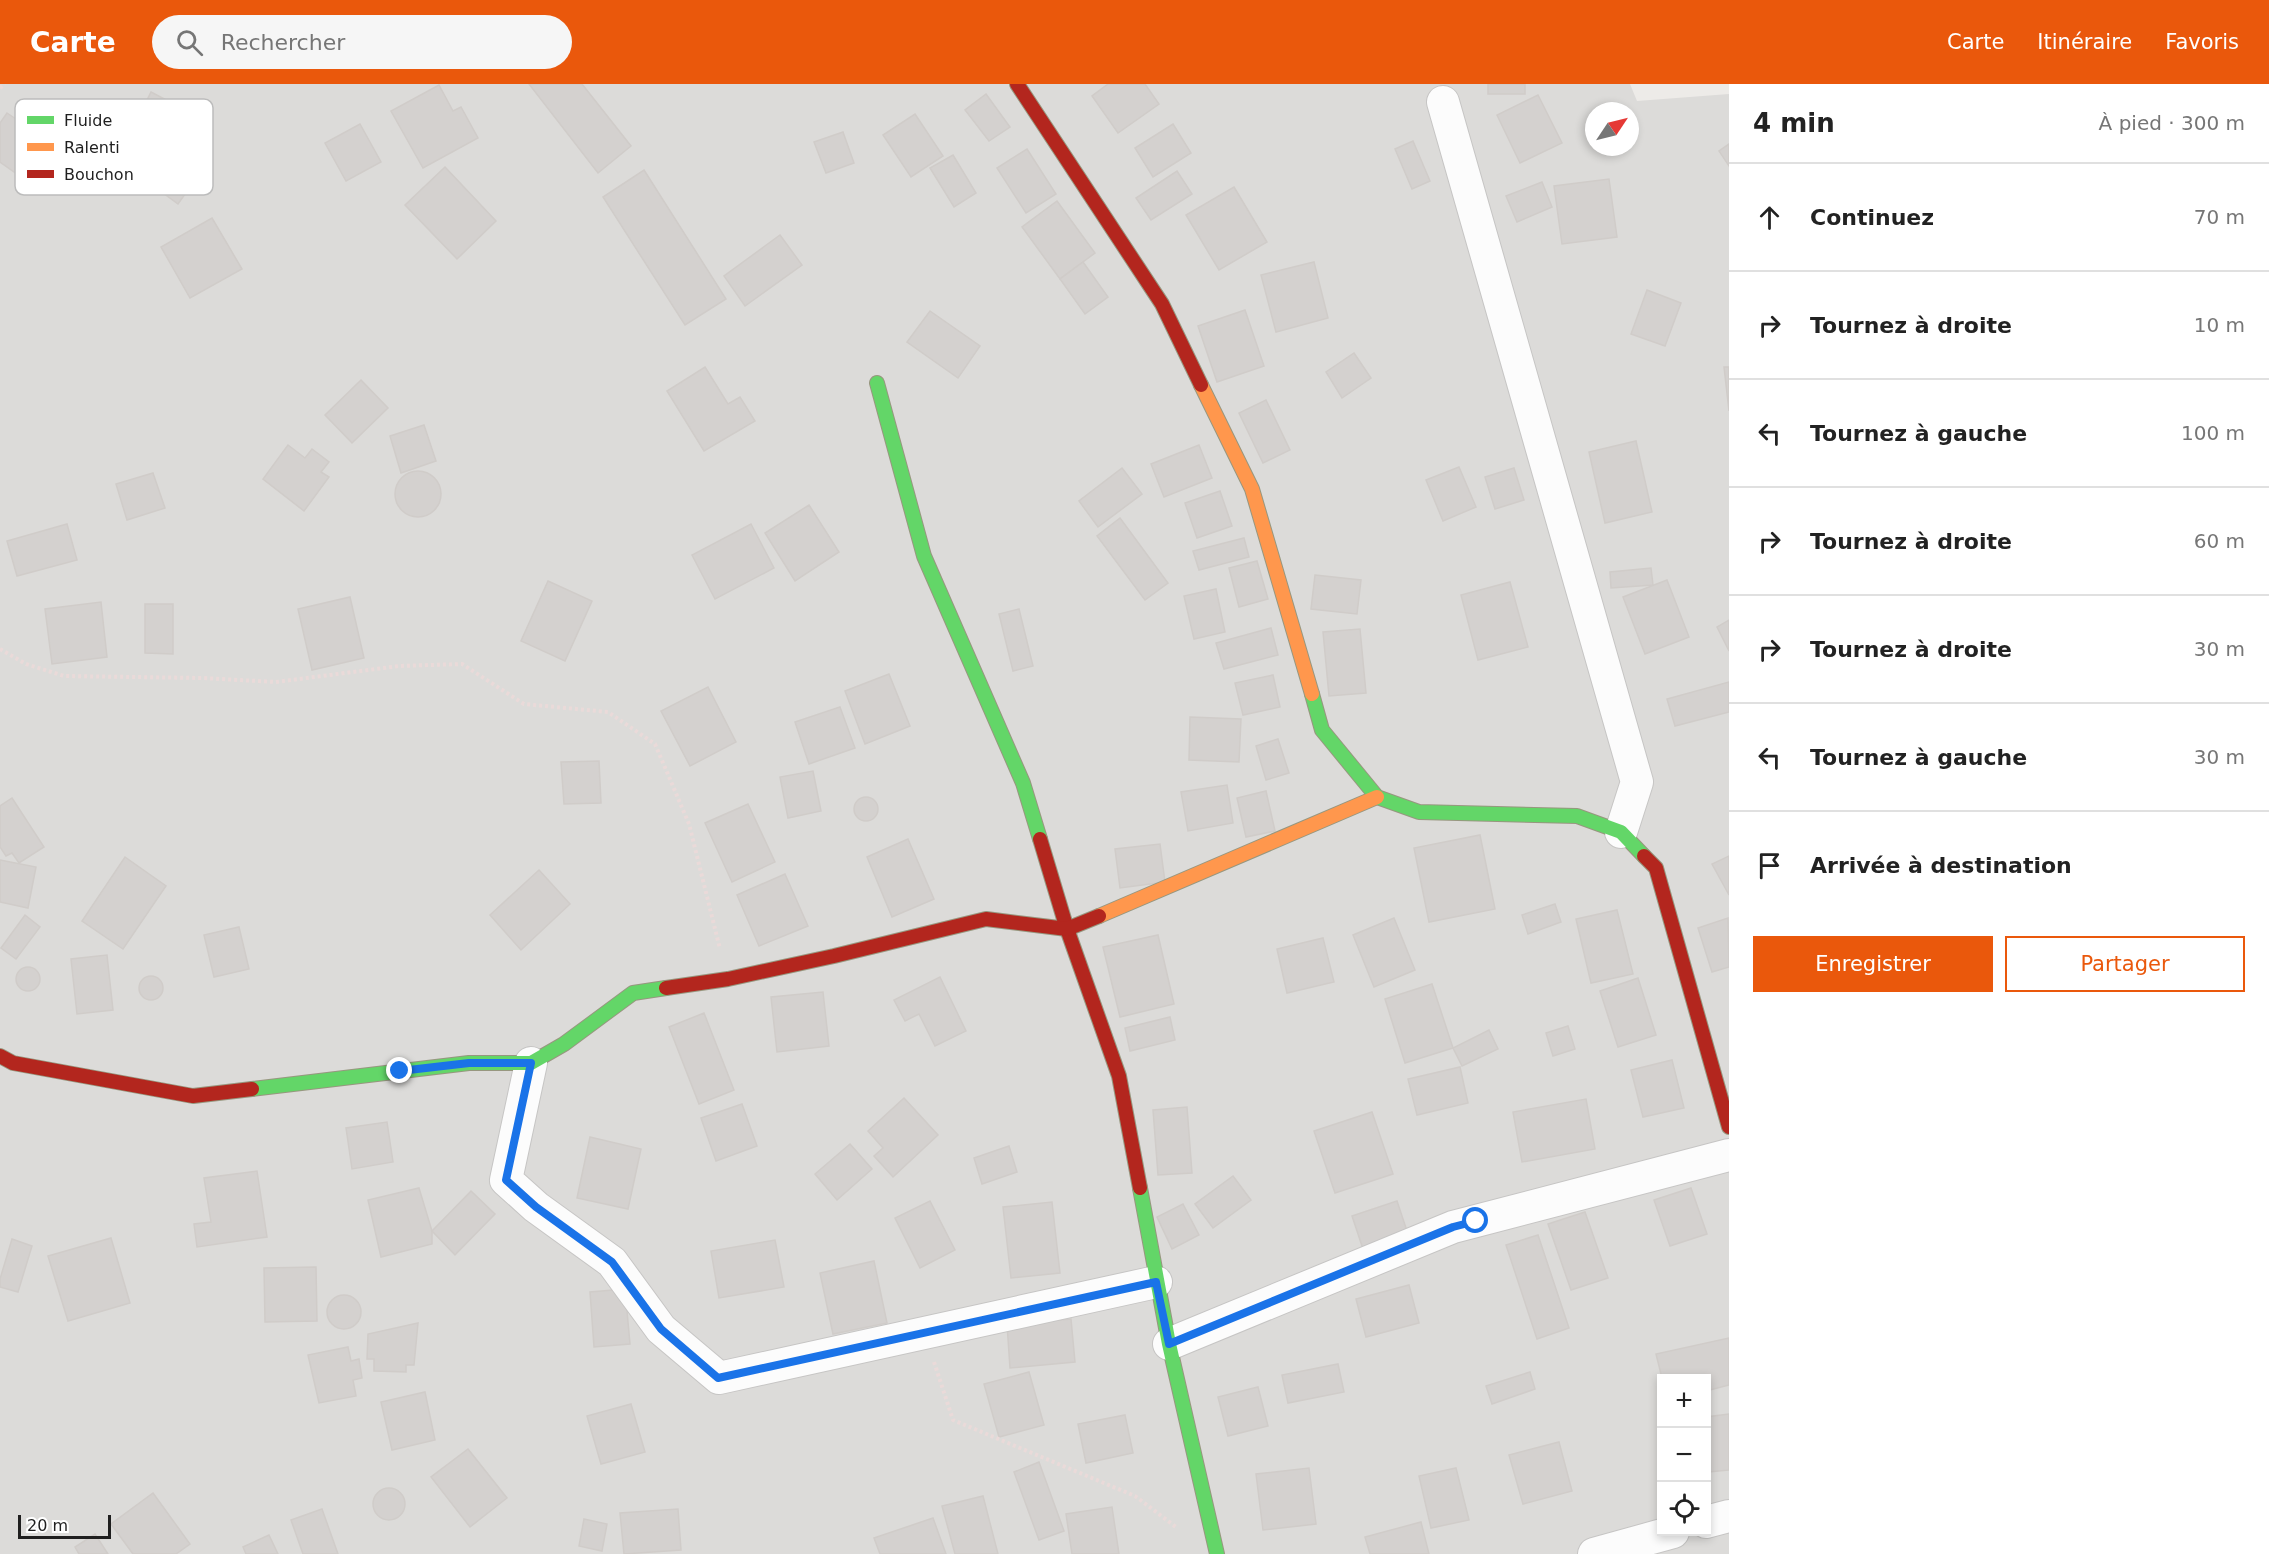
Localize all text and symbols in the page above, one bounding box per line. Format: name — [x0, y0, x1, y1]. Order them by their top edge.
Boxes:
search box — [152, 15, 572, 69]
text: Carte — [30, 26, 116, 59]
icon: search — [173, 26, 206, 59]
text: Rechercher — [221, 30, 345, 55]
text: Carte — [1947, 30, 2004, 54]
text: Itinéraire — [2037, 30, 2132, 54]
text: Favoris — [2165, 30, 2239, 54]
legend — [15, 99, 213, 195]
north arrow — [1585, 102, 1639, 156]
text: 4 min — [1753, 108, 1835, 138]
text: Fluide — [64, 111, 112, 130]
text: À pied · 300 m — [2099, 111, 2245, 135]
text: Ralenti — [64, 138, 120, 157]
text: Bouchon — [64, 165, 134, 184]
icon: ahead — [1753, 201, 1786, 234]
text: Continuez — [1810, 205, 1934, 230]
text: 70 m — [2194, 205, 2245, 229]
icon: right — [1753, 309, 1786, 342]
text: Tournez à droite — [1810, 313, 2012, 338]
text: 10 m — [2194, 313, 2245, 337]
icon: left — [1753, 417, 1786, 450]
text: Tournez à gauche — [1810, 421, 2027, 446]
text: 100 m — [2181, 421, 2245, 445]
icon: right — [1753, 525, 1786, 558]
text: Tournez à droite — [1810, 529, 2012, 554]
text: 60 m — [2194, 529, 2245, 553]
icon: right — [1753, 633, 1786, 666]
text: Tournez à droite — [1810, 637, 2012, 662]
text: 30 m — [2194, 637, 2245, 661]
icon: left — [1753, 741, 1786, 774]
text: Tournez à gauche — [1810, 745, 2027, 770]
text: 30 m — [2194, 745, 2245, 769]
icon: arrive — [1753, 849, 1786, 882]
text: Arrivée à destination — [1810, 853, 2072, 878]
button: Enregistrer — [1753, 936, 1993, 992]
button: Partager — [2005, 936, 2245, 992]
route end — [386, 1057, 412, 1083]
route start — [1462, 1207, 1488, 1233]
map controls — [1657, 1374, 1711, 1536]
button: + — [1657, 1374, 1711, 1428]
button: − — [1657, 1428, 1711, 1482]
button: locate — [1657, 1482, 1711, 1536]
scale bar — [18, 1512, 111, 1540]
text: 20 m — [27, 1516, 68, 1535]

